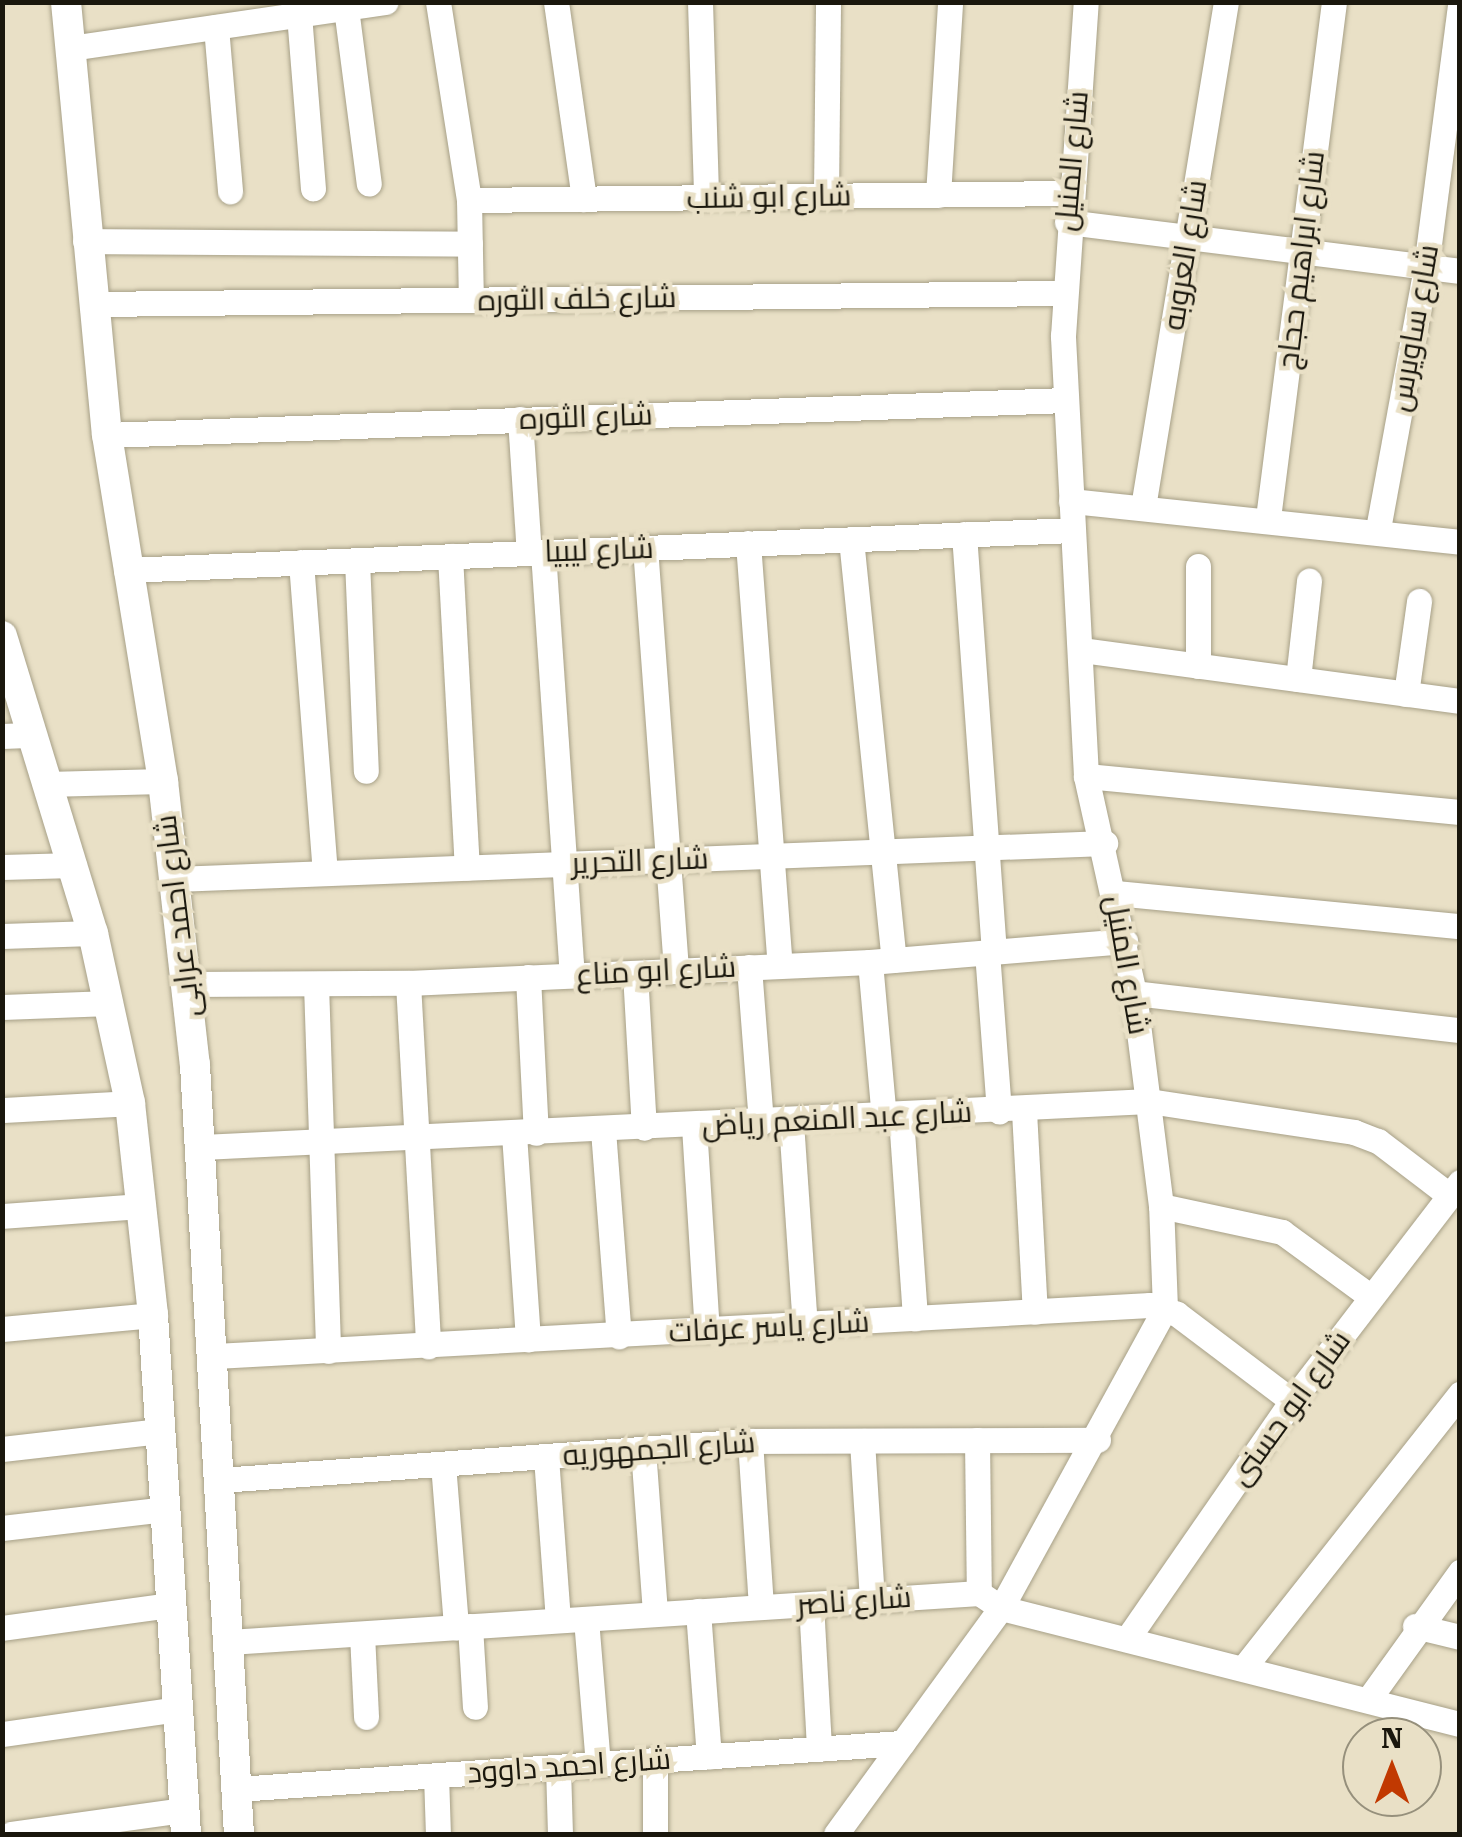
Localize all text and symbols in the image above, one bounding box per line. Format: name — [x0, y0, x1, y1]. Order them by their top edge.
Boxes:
street label: شارع المنيل — [1048, 89, 1096, 233]
street label: شارع ابراهيم حجاج — [1270, 149, 1332, 371]
street label: شارع العروبه — [1155, 177, 1215, 333]
street label: شارع ابو شنب — [686, 178, 852, 216]
street label: شارع ساويرس — [1382, 242, 1446, 414]
street label: شارع خلف الثوره — [477, 279, 677, 319]
street label: شارع الثوره — [519, 397, 653, 437]
street label: شارع ليبيا — [544, 530, 654, 570]
street label: شارع احمد عرابى — [148, 813, 208, 1019]
street label: شارع التحرير — [571, 841, 709, 881]
street label: شارع المنيل — [1097, 893, 1157, 1037]
street label: شارع ابو مناع — [575, 949, 737, 993]
street label: شارع عبد المنعم رياض — [701, 1094, 973, 1144]
street label: شارع ياسر عرفات — [668, 1304, 870, 1350]
street label: شارع ابو حسنى — [1222, 1324, 1358, 1492]
street label: شارع الجمهوريه — [561, 1424, 757, 1474]
street label: شارع ناصر — [795, 1579, 913, 1623]
north arrow — [1342, 1717, 1442, 1817]
text: N — [1381, 1722, 1403, 1755]
street label: شارع احمد داوود — [466, 1741, 672, 1791]

